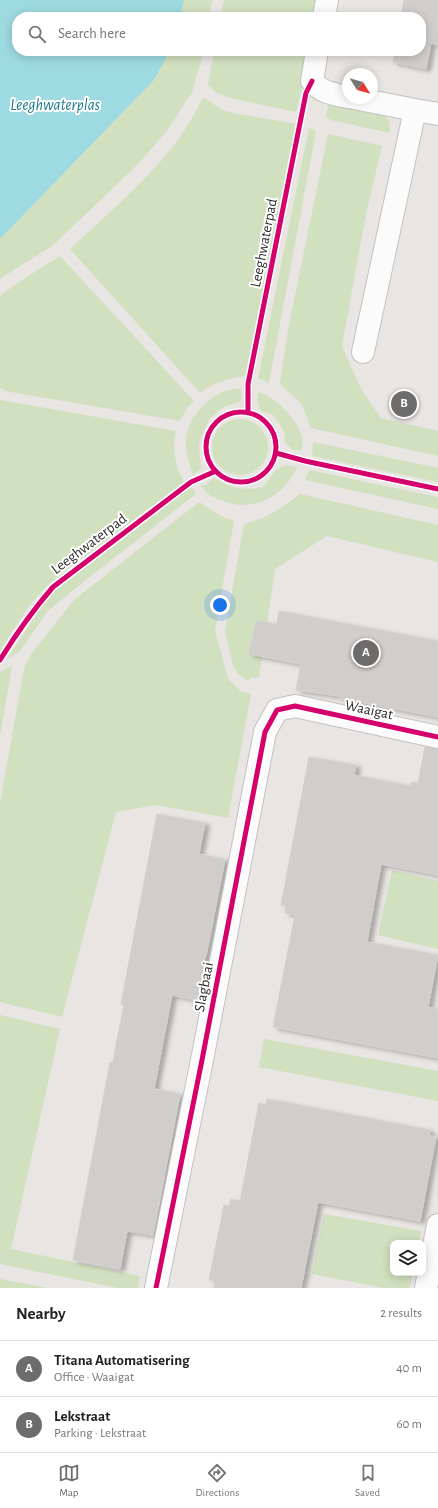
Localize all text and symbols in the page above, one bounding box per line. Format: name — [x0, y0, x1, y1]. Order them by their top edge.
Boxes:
search box — [12, 12, 426, 56]
icon: search — [26, 23, 48, 45]
text: Search here — [58, 26, 126, 41]
north arrow — [342, 68, 378, 104]
water label: Leeghwaterplas — [10, 97, 100, 114]
street label: Leeghwaterpad — [248, 197, 280, 289]
pin: B — [391, 389, 417, 419]
street label: Leeghwaterpad — [49, 511, 130, 577]
your location — [210, 595, 230, 615]
pin: A — [353, 638, 379, 668]
street label: Waaigat — [344, 698, 395, 722]
street label: Slagbaai — [192, 961, 216, 1013]
map controls — [390, 1240, 426, 1276]
button: layers — [390, 1240, 426, 1276]
text: Nearby — [16, 1305, 66, 1322]
text: 2 results — [380, 1307, 422, 1320]
text: Titana Automatisering — [54, 1353, 190, 1368]
text: A — [25, 1362, 33, 1375]
text: 40 m — [396, 1362, 422, 1375]
text: Office · Waaigat — [54, 1371, 134, 1384]
text: Lekstraat — [54, 1409, 110, 1424]
text: B — [25, 1418, 33, 1431]
text: 60 m — [396, 1418, 422, 1431]
text: Parking · Lekstraat — [54, 1427, 146, 1440]
tab: Map — [58, 1462, 80, 1499]
tab: Directions — [195, 1462, 239, 1499]
tab: Saved — [355, 1462, 380, 1499]

